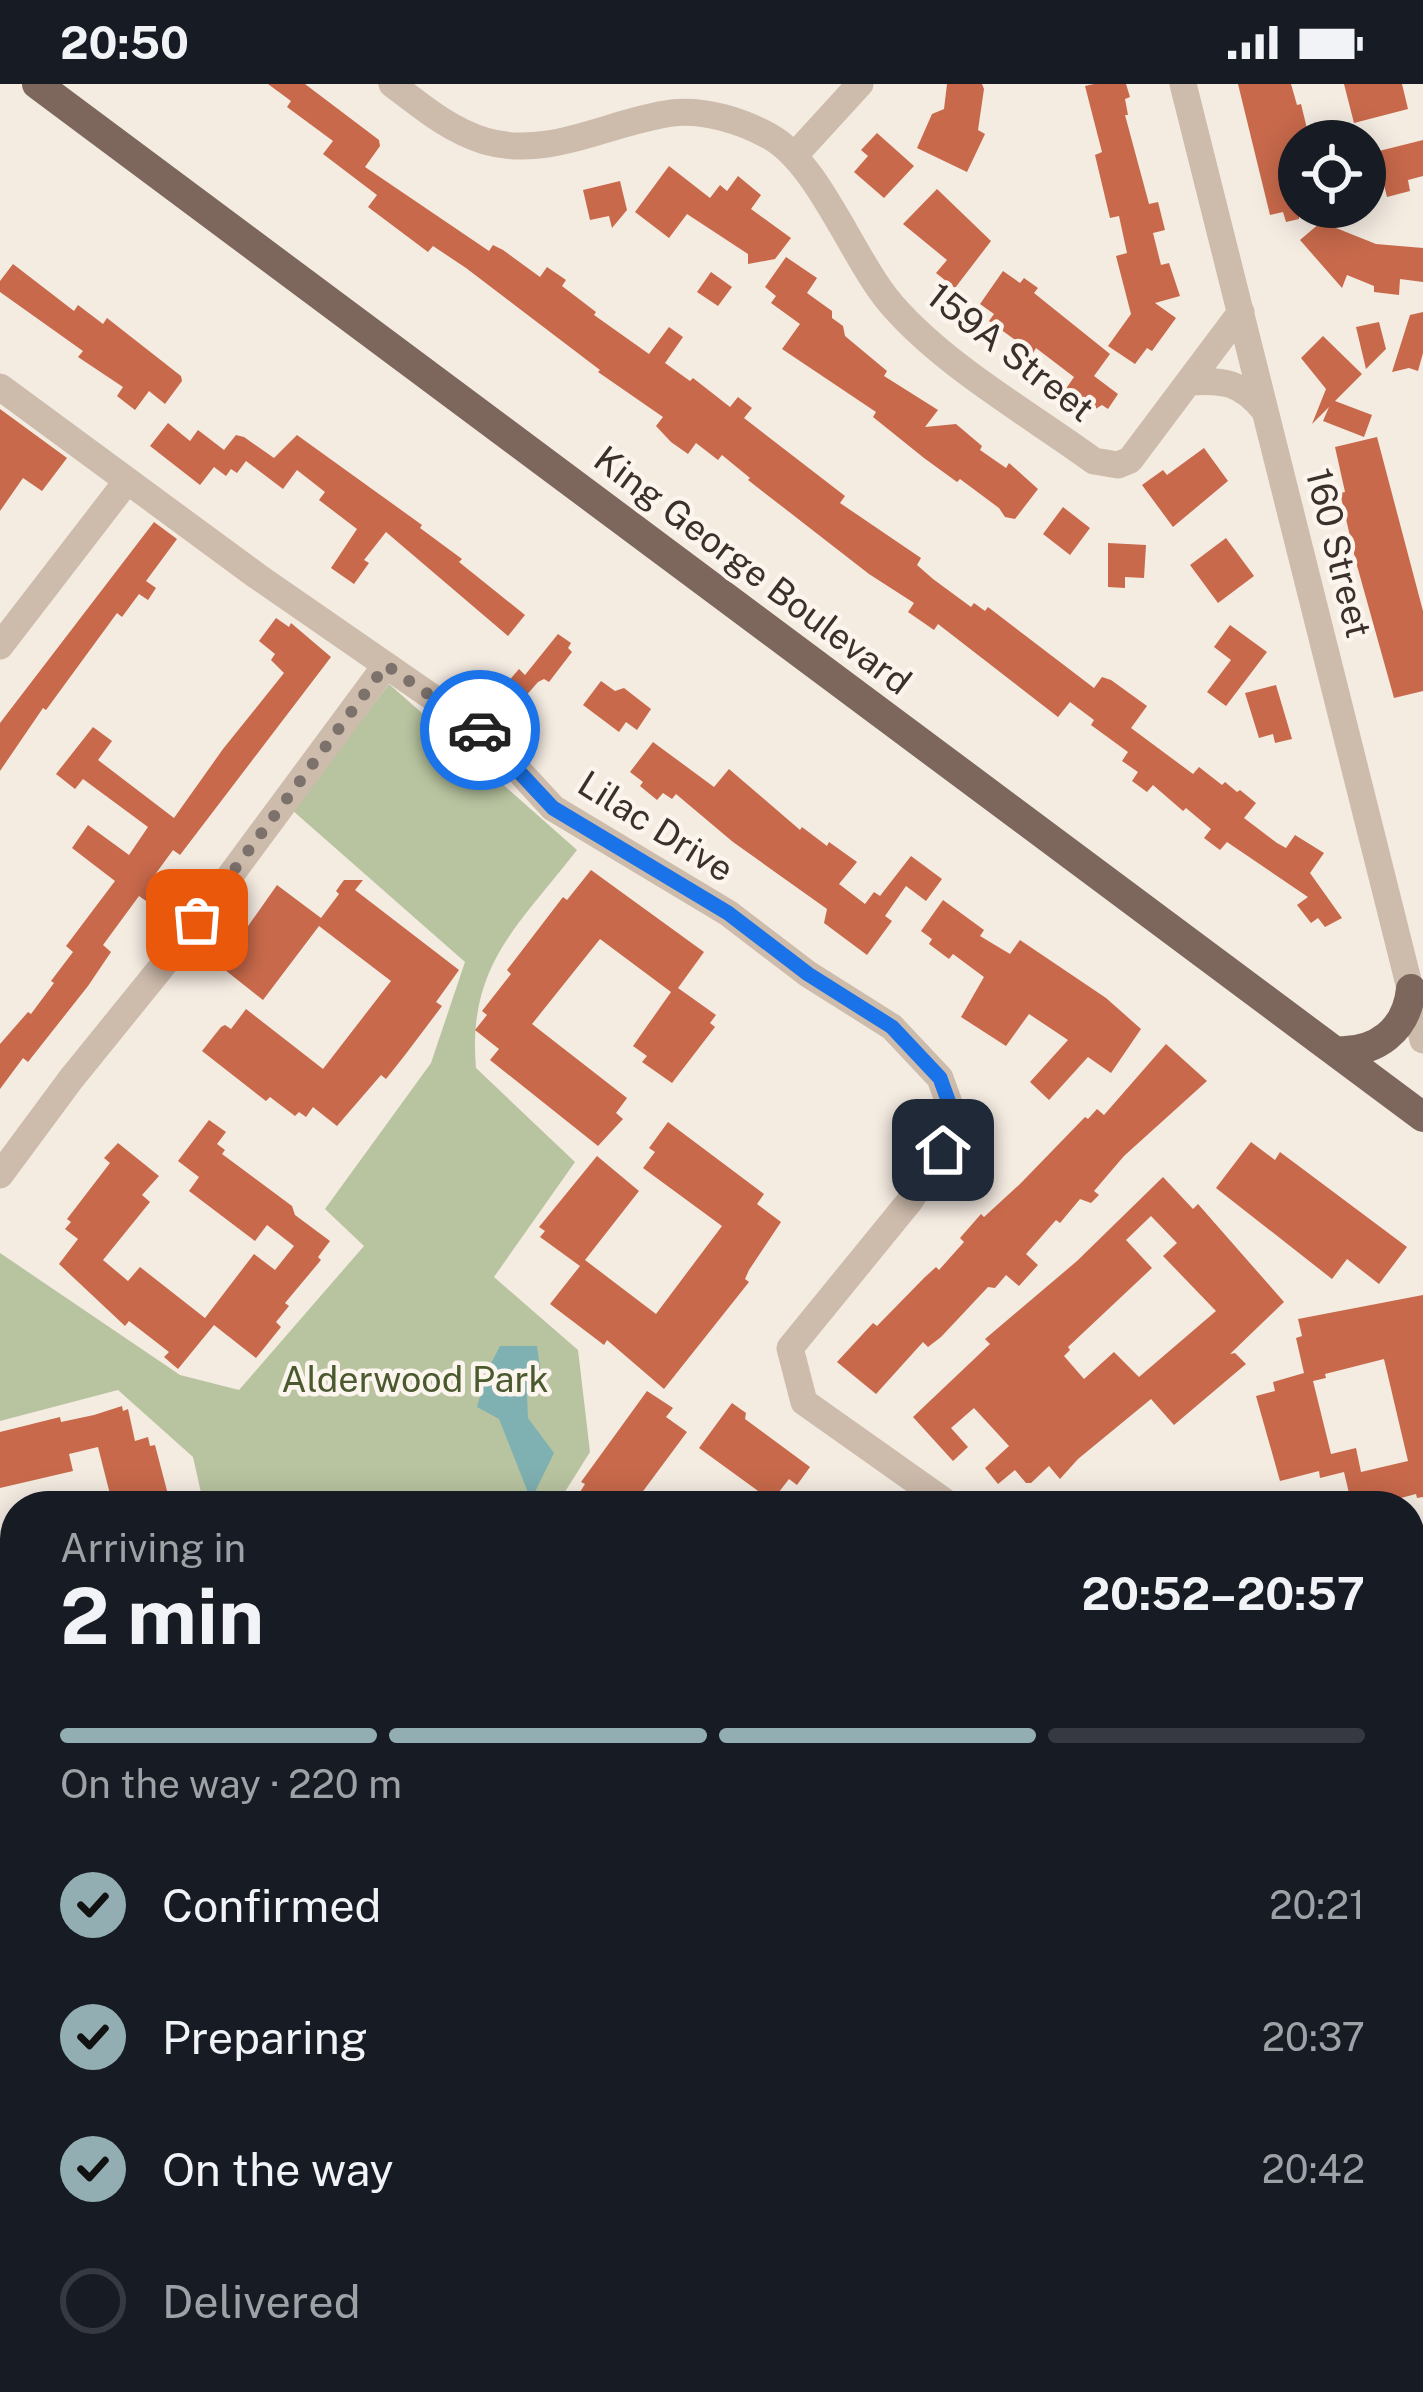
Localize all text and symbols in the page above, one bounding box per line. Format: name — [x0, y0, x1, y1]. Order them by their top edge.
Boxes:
text: 20:50 — [60, 16, 189, 69]
map controls — [1278, 120, 1386, 228]
button: locate — [1278, 120, 1386, 228]
street label: 159A Street — [919, 274, 1103, 430]
street label: King George Boulevard — [586, 437, 920, 703]
street label: 160 Street — [1298, 464, 1380, 642]
courier — [420, 670, 540, 790]
icon: car — [447, 697, 513, 763]
street label: Lilac Drive — [571, 762, 741, 890]
pin — [146, 869, 248, 971]
icon: bag — [164, 887, 230, 953]
pin — [892, 1099, 994, 1201]
icon: home — [910, 1117, 976, 1183]
park label: Alderwood Park — [281, 1358, 549, 1400]
text: Arriving in — [60, 1525, 246, 1571]
text: 20:52–20:57 — [1081, 1567, 1365, 1620]
text: 2 min — [60, 1570, 264, 1662]
text: On the way · 220 m — [60, 1761, 402, 1807]
icon: check — [60, 1872, 126, 1938]
text: Confirmed — [162, 1879, 381, 1932]
text: 20:21 — [1269, 1882, 1365, 1928]
icon: check — [60, 2004, 126, 2070]
text: Preparing — [162, 2011, 368, 2064]
text: 20:37 — [1262, 2014, 1365, 2060]
icon: check — [60, 2136, 126, 2202]
text: On the way — [162, 2143, 394, 2196]
text: 20:42 — [1262, 2146, 1365, 2192]
text: Delivered — [162, 2275, 361, 2328]

